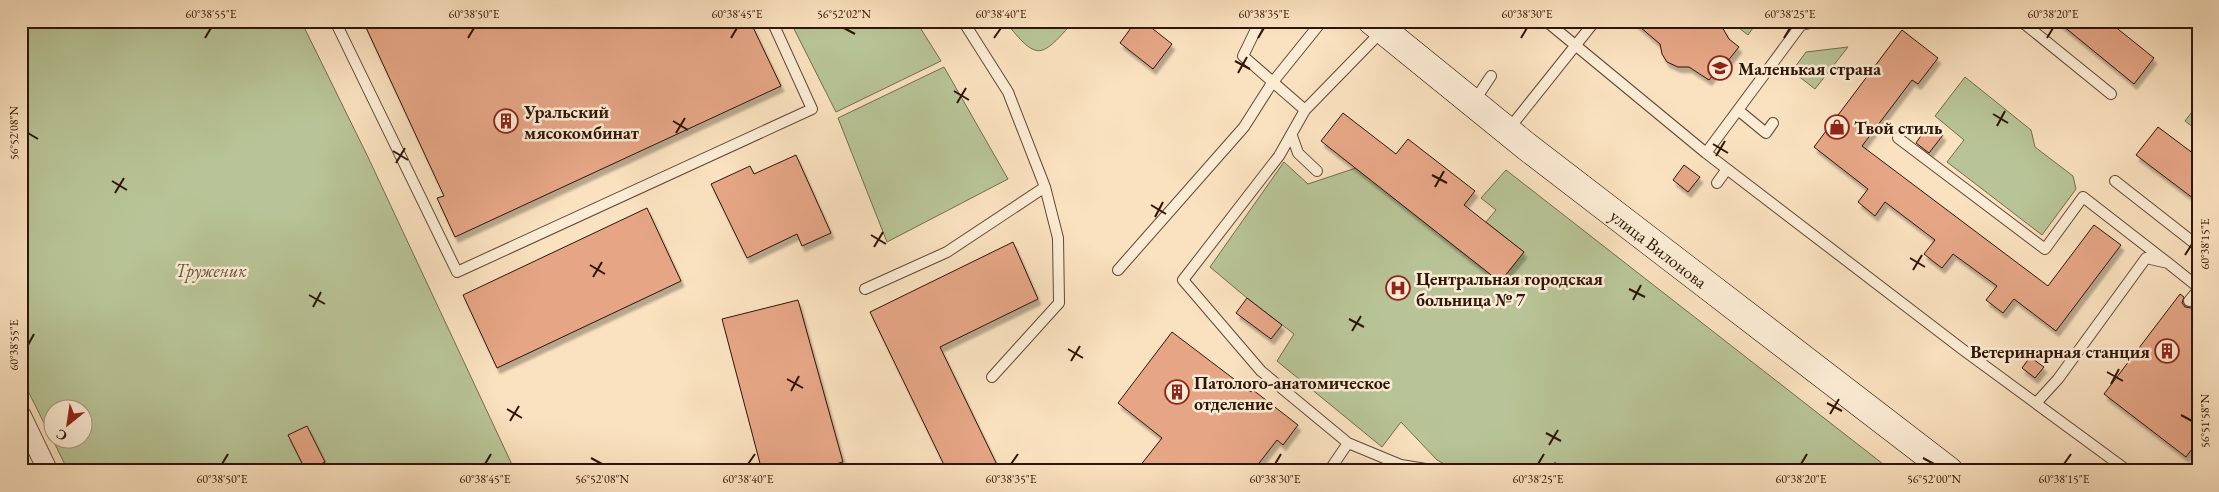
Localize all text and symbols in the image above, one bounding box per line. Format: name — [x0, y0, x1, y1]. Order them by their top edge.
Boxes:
text: 60°38'55"E — [185, 6, 237, 22]
text: 60°38'50"E — [448, 6, 500, 22]
text: 60°38'45"E — [711, 6, 763, 22]
text: 56°52'02"N — [817, 6, 871, 22]
text: 60°38'40"E — [975, 6, 1027, 22]
text: 60°38'35"E — [1238, 6, 1290, 22]
text: 60°38'30"E — [1501, 6, 1553, 22]
text: 60°38'25"E — [1764, 6, 1816, 22]
text: 60°38'20"E — [2027, 6, 2079, 22]
school or university icon: Маленькая страна — [1707, 55, 1733, 81]
place label: Маленькая страна — [1738, 57, 1881, 80]
place label: Уральский мясокомбинат — [523, 100, 639, 144]
text: 56°52'08"N — [6, 106, 22, 160]
building icon: Уральский мясокомбинат — [493, 108, 519, 134]
shop icon: Твой стиль — [1824, 114, 1850, 140]
place label: Твой стиль — [1854, 116, 1942, 139]
street label: улица Вилонова — [1606, 204, 1713, 293]
text: 60°38'15"E — [2197, 218, 2213, 270]
park label: Труженик — [175, 259, 247, 283]
place label: Центральная городская больница № 7 — [1416, 267, 1603, 311]
hospital icon: Центральная городская больница № 7 — [1385, 275, 1411, 301]
text: 60°38'55"E — [6, 319, 22, 371]
building icon: Ветеринарная станция — [2154, 338, 2180, 364]
place label: Ветеринарная станция — [1970, 340, 2150, 363]
place label: Патолого-анатомическое отделение — [1194, 371, 1391, 415]
building icon: Патолого-анатомическое отделение — [1164, 379, 1190, 405]
text: 56°51'58"N — [2197, 394, 2213, 448]
north arrow — [42, 400, 92, 450]
text: С — [53, 425, 70, 446]
text: 60°38'50"E — [196, 471, 248, 487]
text: 60°38'45"E — [459, 471, 511, 487]
text: 56°52'08"N — [575, 471, 629, 487]
text: 60°38'40"E — [722, 471, 774, 487]
text: 60°38'35"E — [985, 471, 1037, 487]
text: 60°38'30"E — [1249, 471, 1301, 487]
text: 60°38'25"E — [1512, 471, 1564, 487]
text: 60°38'20"E — [1775, 471, 1827, 487]
text: 56°52'00"N — [1907, 471, 1961, 487]
text: 60°38'15"E — [2038, 471, 2090, 487]

